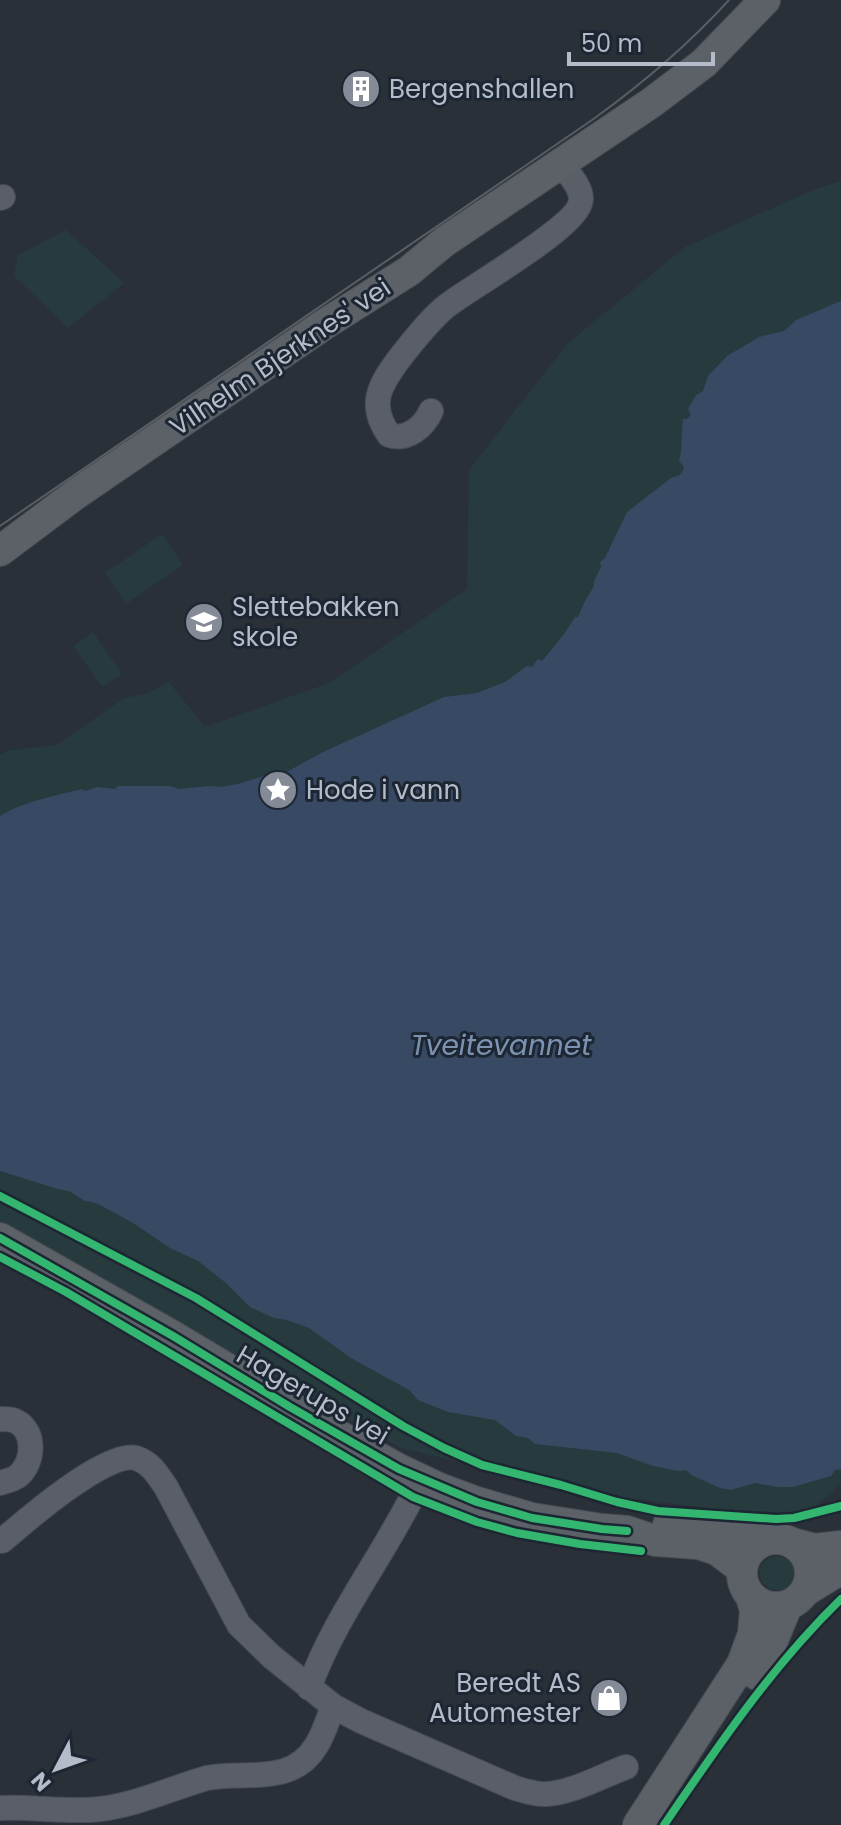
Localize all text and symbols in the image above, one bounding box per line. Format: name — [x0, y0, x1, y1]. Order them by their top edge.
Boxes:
scale bar — [569, 16, 713, 66]
text: 50 m — [581, 27, 642, 60]
building icon: Bergenshallen — [340, 68, 382, 110]
place label: Bergenshallen — [389, 71, 574, 107]
street label: Vilhelm Bjerknes' vei — [162, 270, 398, 444]
place label: Slettebakken skole — [232, 589, 400, 655]
school or university icon: Slettebakken skole — [183, 601, 225, 643]
place icon: Hode i vann — [257, 769, 299, 811]
place label: Hode i vann — [306, 772, 460, 808]
water label: Tveitevannet — [411, 1026, 592, 1065]
street label: Hagerups vei — [230, 1337, 396, 1453]
place label: Beredt AS Automester — [429, 1665, 581, 1731]
shop icon: Beredt AS Automester — [588, 1677, 630, 1719]
north arrow — [16, 1729, 96, 1809]
text: N — [24, 1765, 58, 1798]

